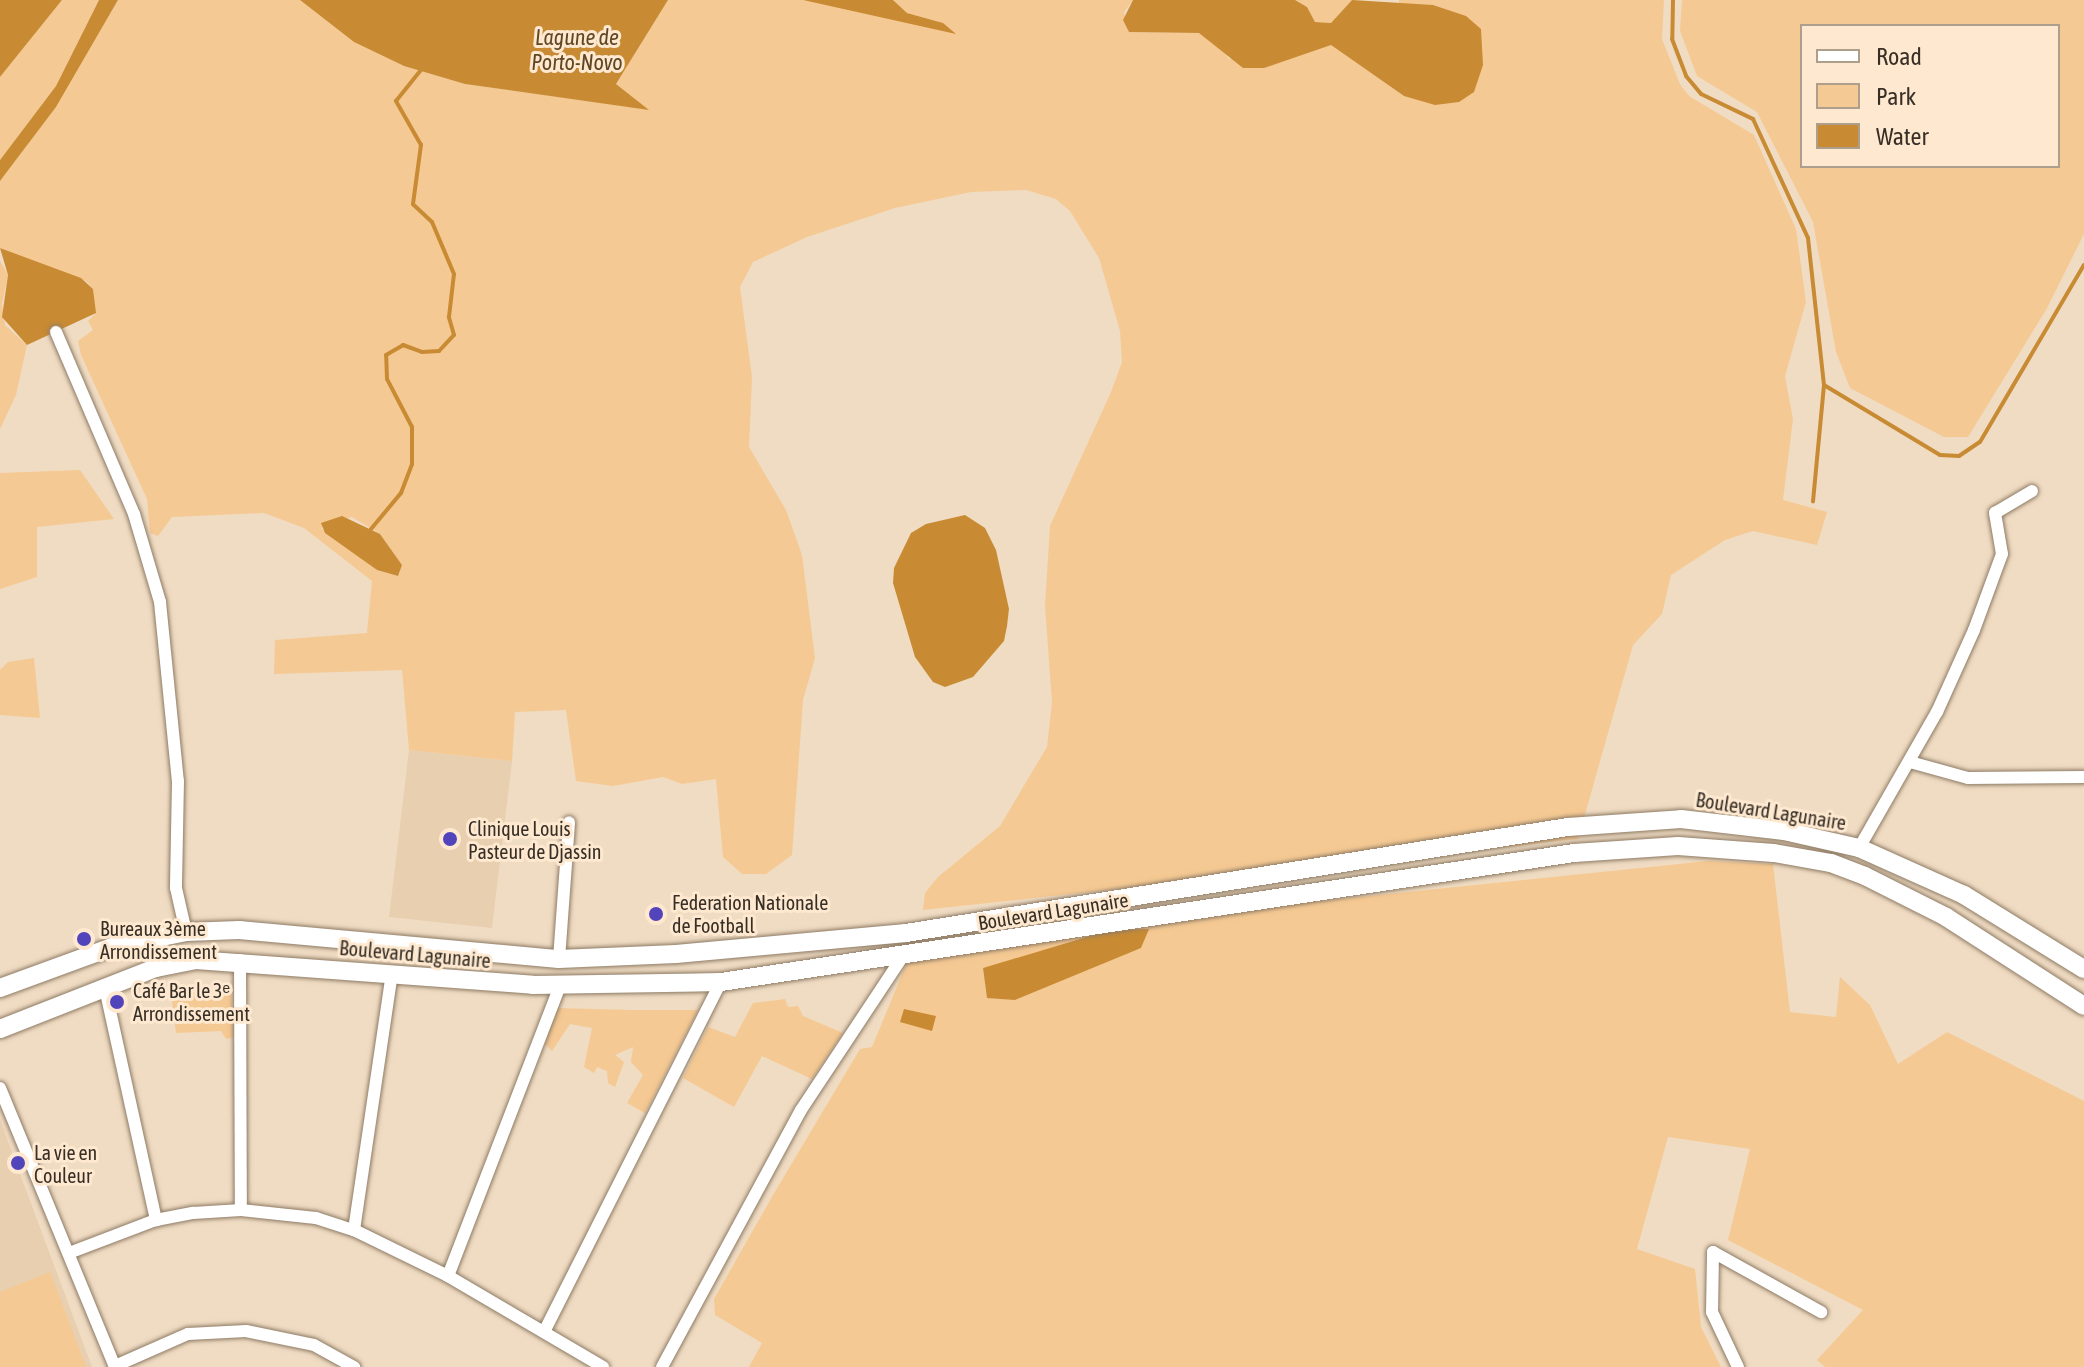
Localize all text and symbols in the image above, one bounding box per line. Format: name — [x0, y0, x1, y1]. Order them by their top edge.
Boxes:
water label: Lagune de Porto-Novo — [531, 24, 623, 76]
legend — [1800, 24, 2060, 168]
text: Road — [1876, 43, 1922, 70]
text: Park — [1876, 83, 1916, 110]
text: Water — [1876, 123, 1929, 150]
street label: Boulevard Lagunaire — [1694, 787, 1848, 835]
place label: Clinique Louis Pasteur de Djassin — [468, 816, 602, 863]
marker: Clinique Louis Pasteur de Djassin — [439, 828, 461, 850]
street label: Boulevard Lagunaire — [976, 887, 1130, 935]
place label: Federation Nationale de Football — [672, 890, 828, 937]
marker: Federation Nationale de Football — [647, 905, 665, 923]
place label: Bureaux 3ème Arrondissement — [100, 916, 217, 963]
marker: Bureaux 3ème Arrondissement — [75, 930, 93, 948]
street label: Boulevard Lagunaire — [338, 935, 492, 973]
place label: Café Bar le 3ᵉ Arrondissement — [133, 978, 250, 1025]
marker: Café Bar le 3ᵉ Arrondissement — [108, 993, 126, 1011]
place label: La vie en Couleur — [34, 1140, 97, 1187]
marker: La vie en Couleur — [9, 1154, 27, 1172]

